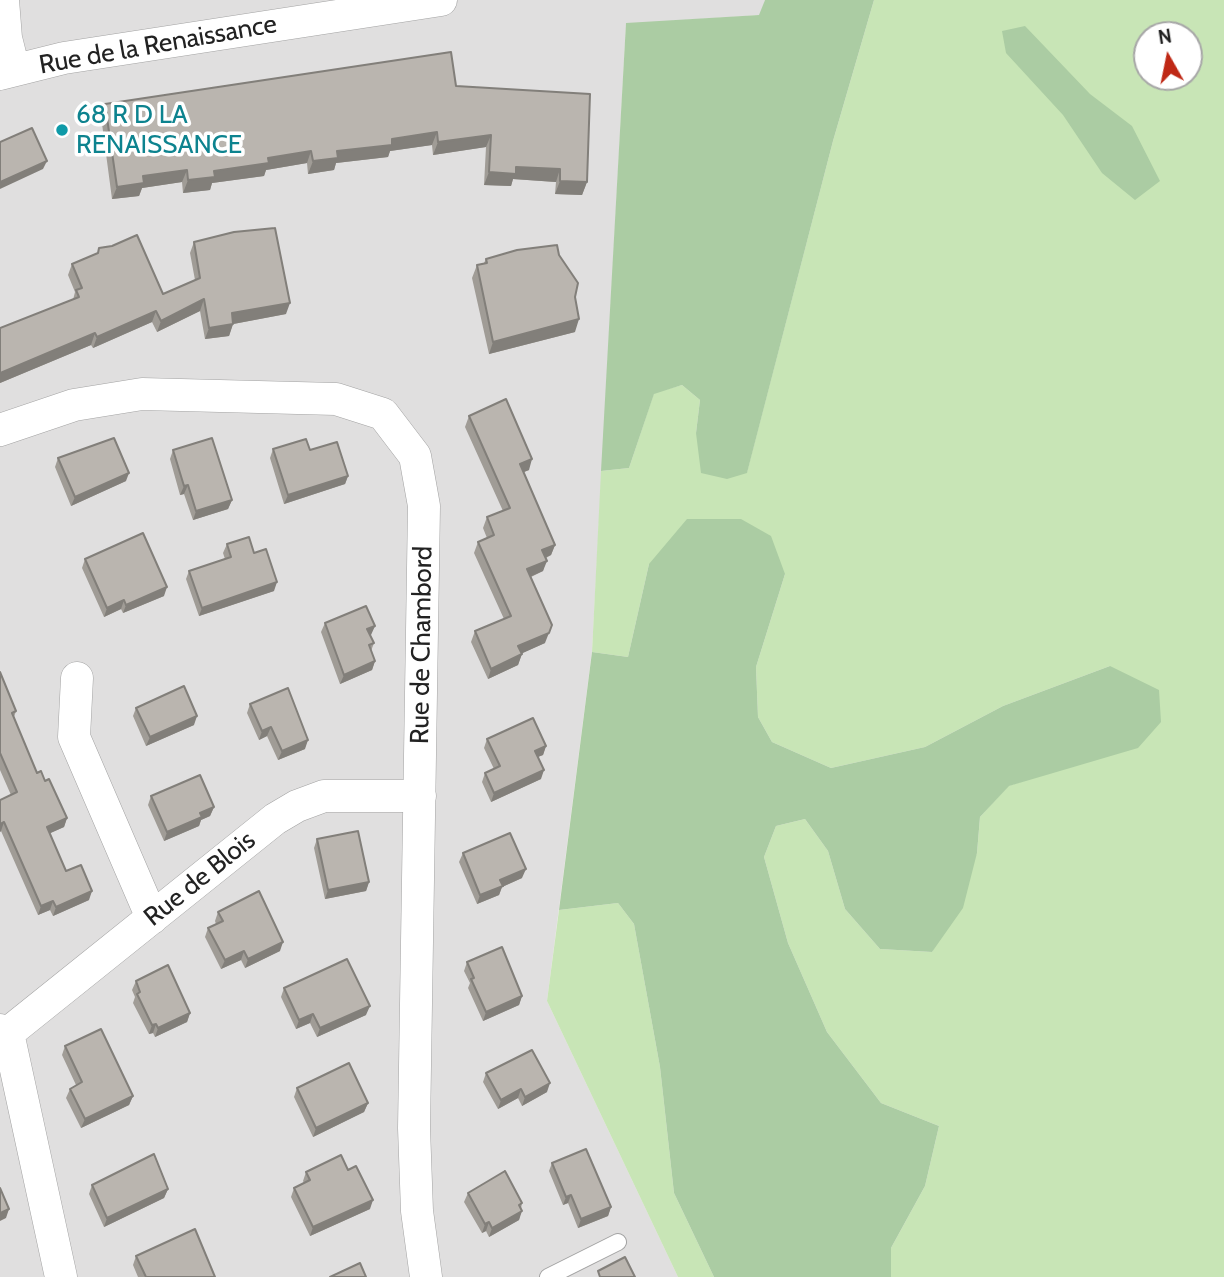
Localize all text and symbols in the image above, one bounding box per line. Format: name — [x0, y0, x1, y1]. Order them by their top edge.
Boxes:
street label: Rue de la Renaissance — [37, 9, 279, 81]
north arrow — [1133, 21, 1203, 91]
text: N — [1157, 24, 1173, 49]
place label: 68 R D LA RENAISSANCE — [76, 99, 242, 160]
marker: 68 R D LA RENAISSANCE — [54, 122, 70, 138]
street label: Rue de Chambord — [405, 546, 439, 744]
street label: Rue de Blois — [138, 825, 262, 933]

